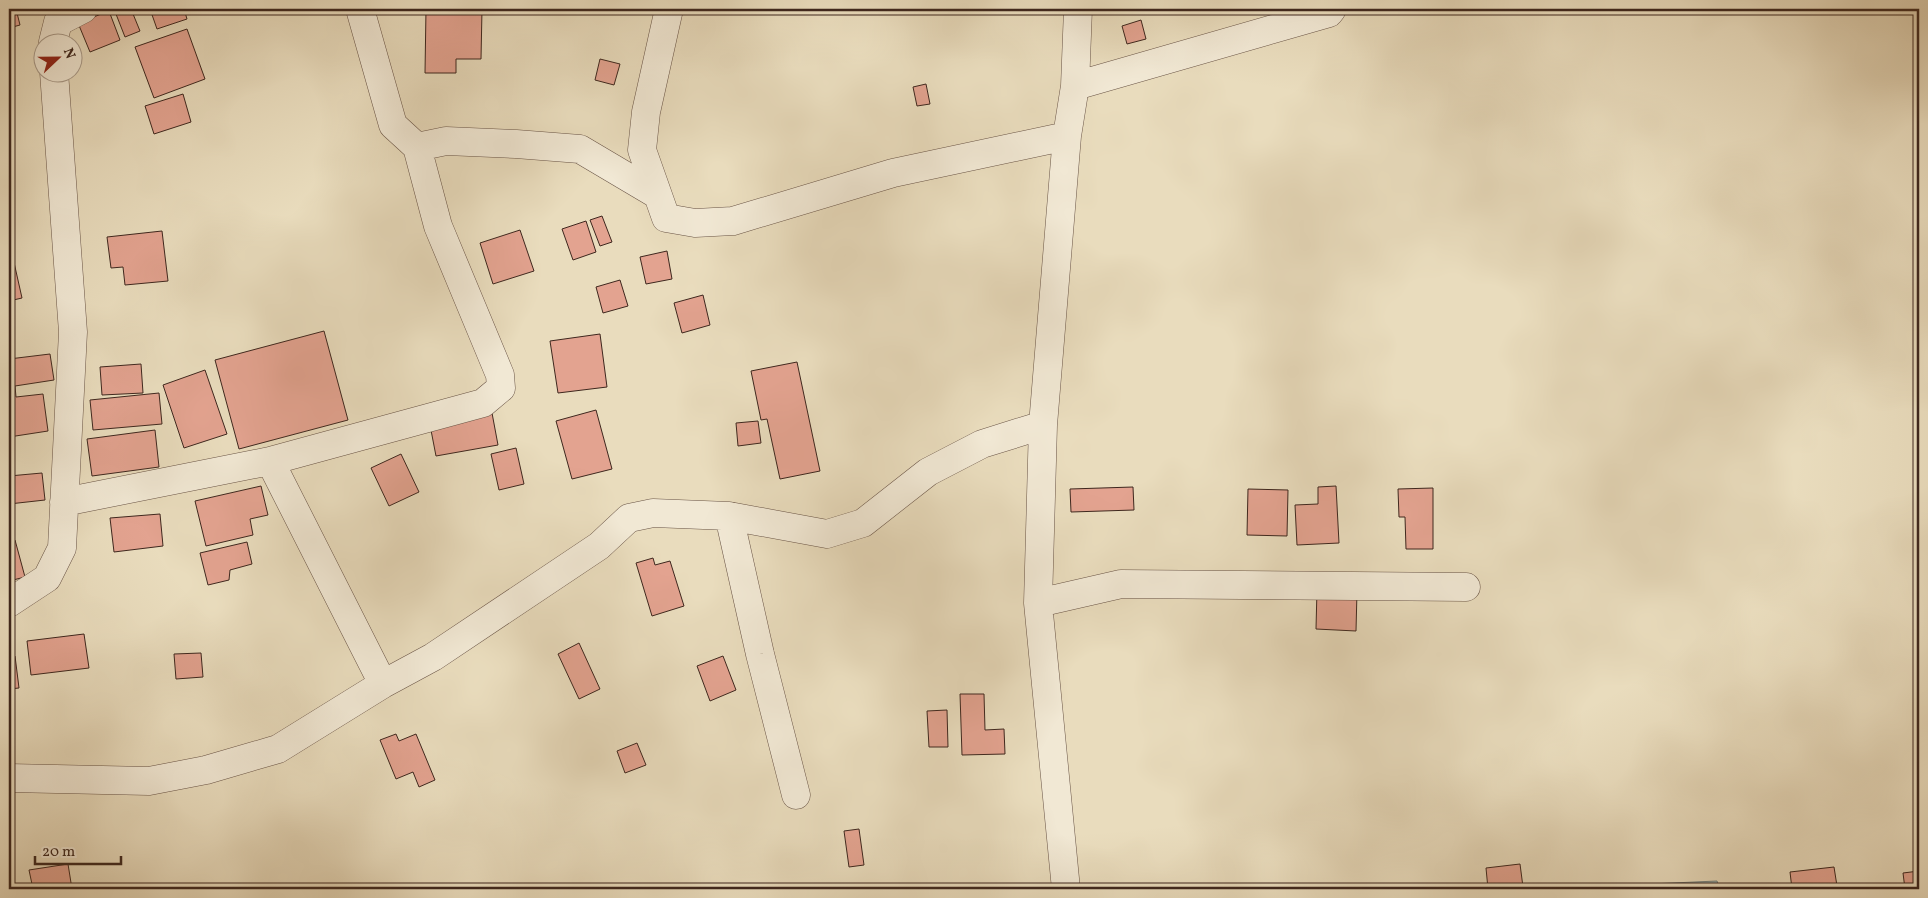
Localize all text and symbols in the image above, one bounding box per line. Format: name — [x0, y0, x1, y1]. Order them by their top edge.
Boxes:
north arrow — [32, 32, 82, 82]
text: N — [58, 45, 79, 62]
scale bar — [35, 833, 121, 865]
text: 20 m — [42, 842, 75, 863]

